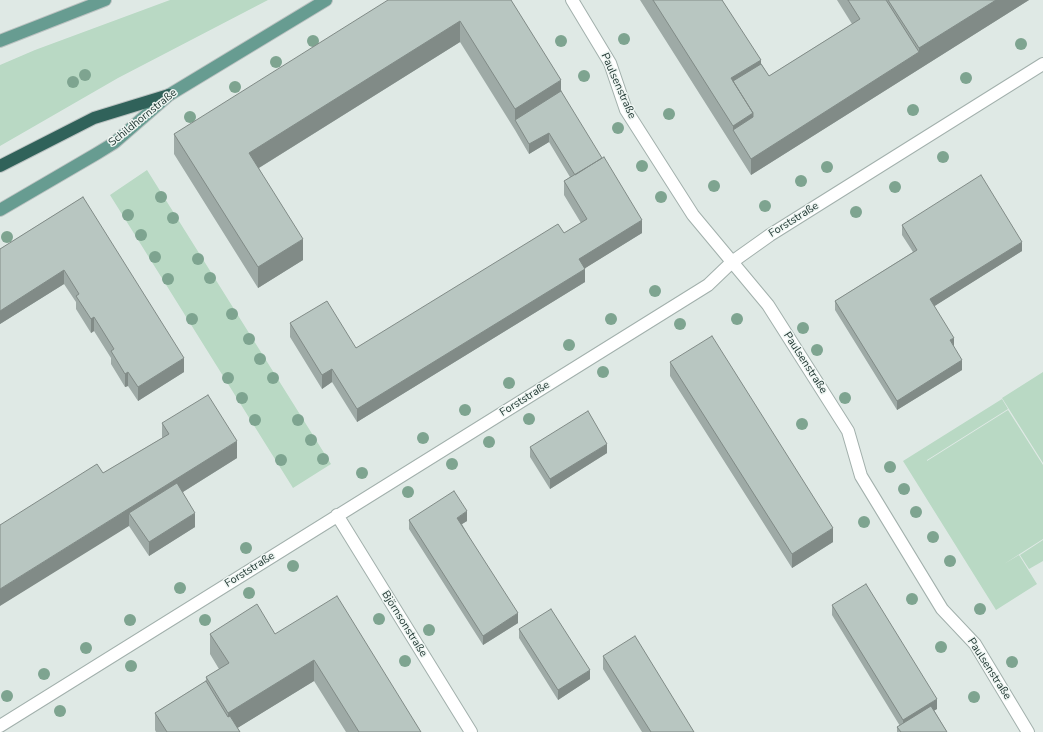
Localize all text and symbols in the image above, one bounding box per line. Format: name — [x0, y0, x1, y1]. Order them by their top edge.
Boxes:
street label: Paulsenstraße — [598, 51, 638, 121]
street label: Schildhornstraße — [106, 86, 180, 150]
street label: Forststraße — [767, 199, 821, 241]
street label: Paulsenstraße — [780, 330, 830, 396]
street label: Forststraße — [498, 378, 552, 420]
street label: Forststraße — [223, 549, 277, 591]
street label: Björnsonstraße — [378, 589, 430, 659]
street label: Paulsenstraße — [964, 636, 1014, 702]

